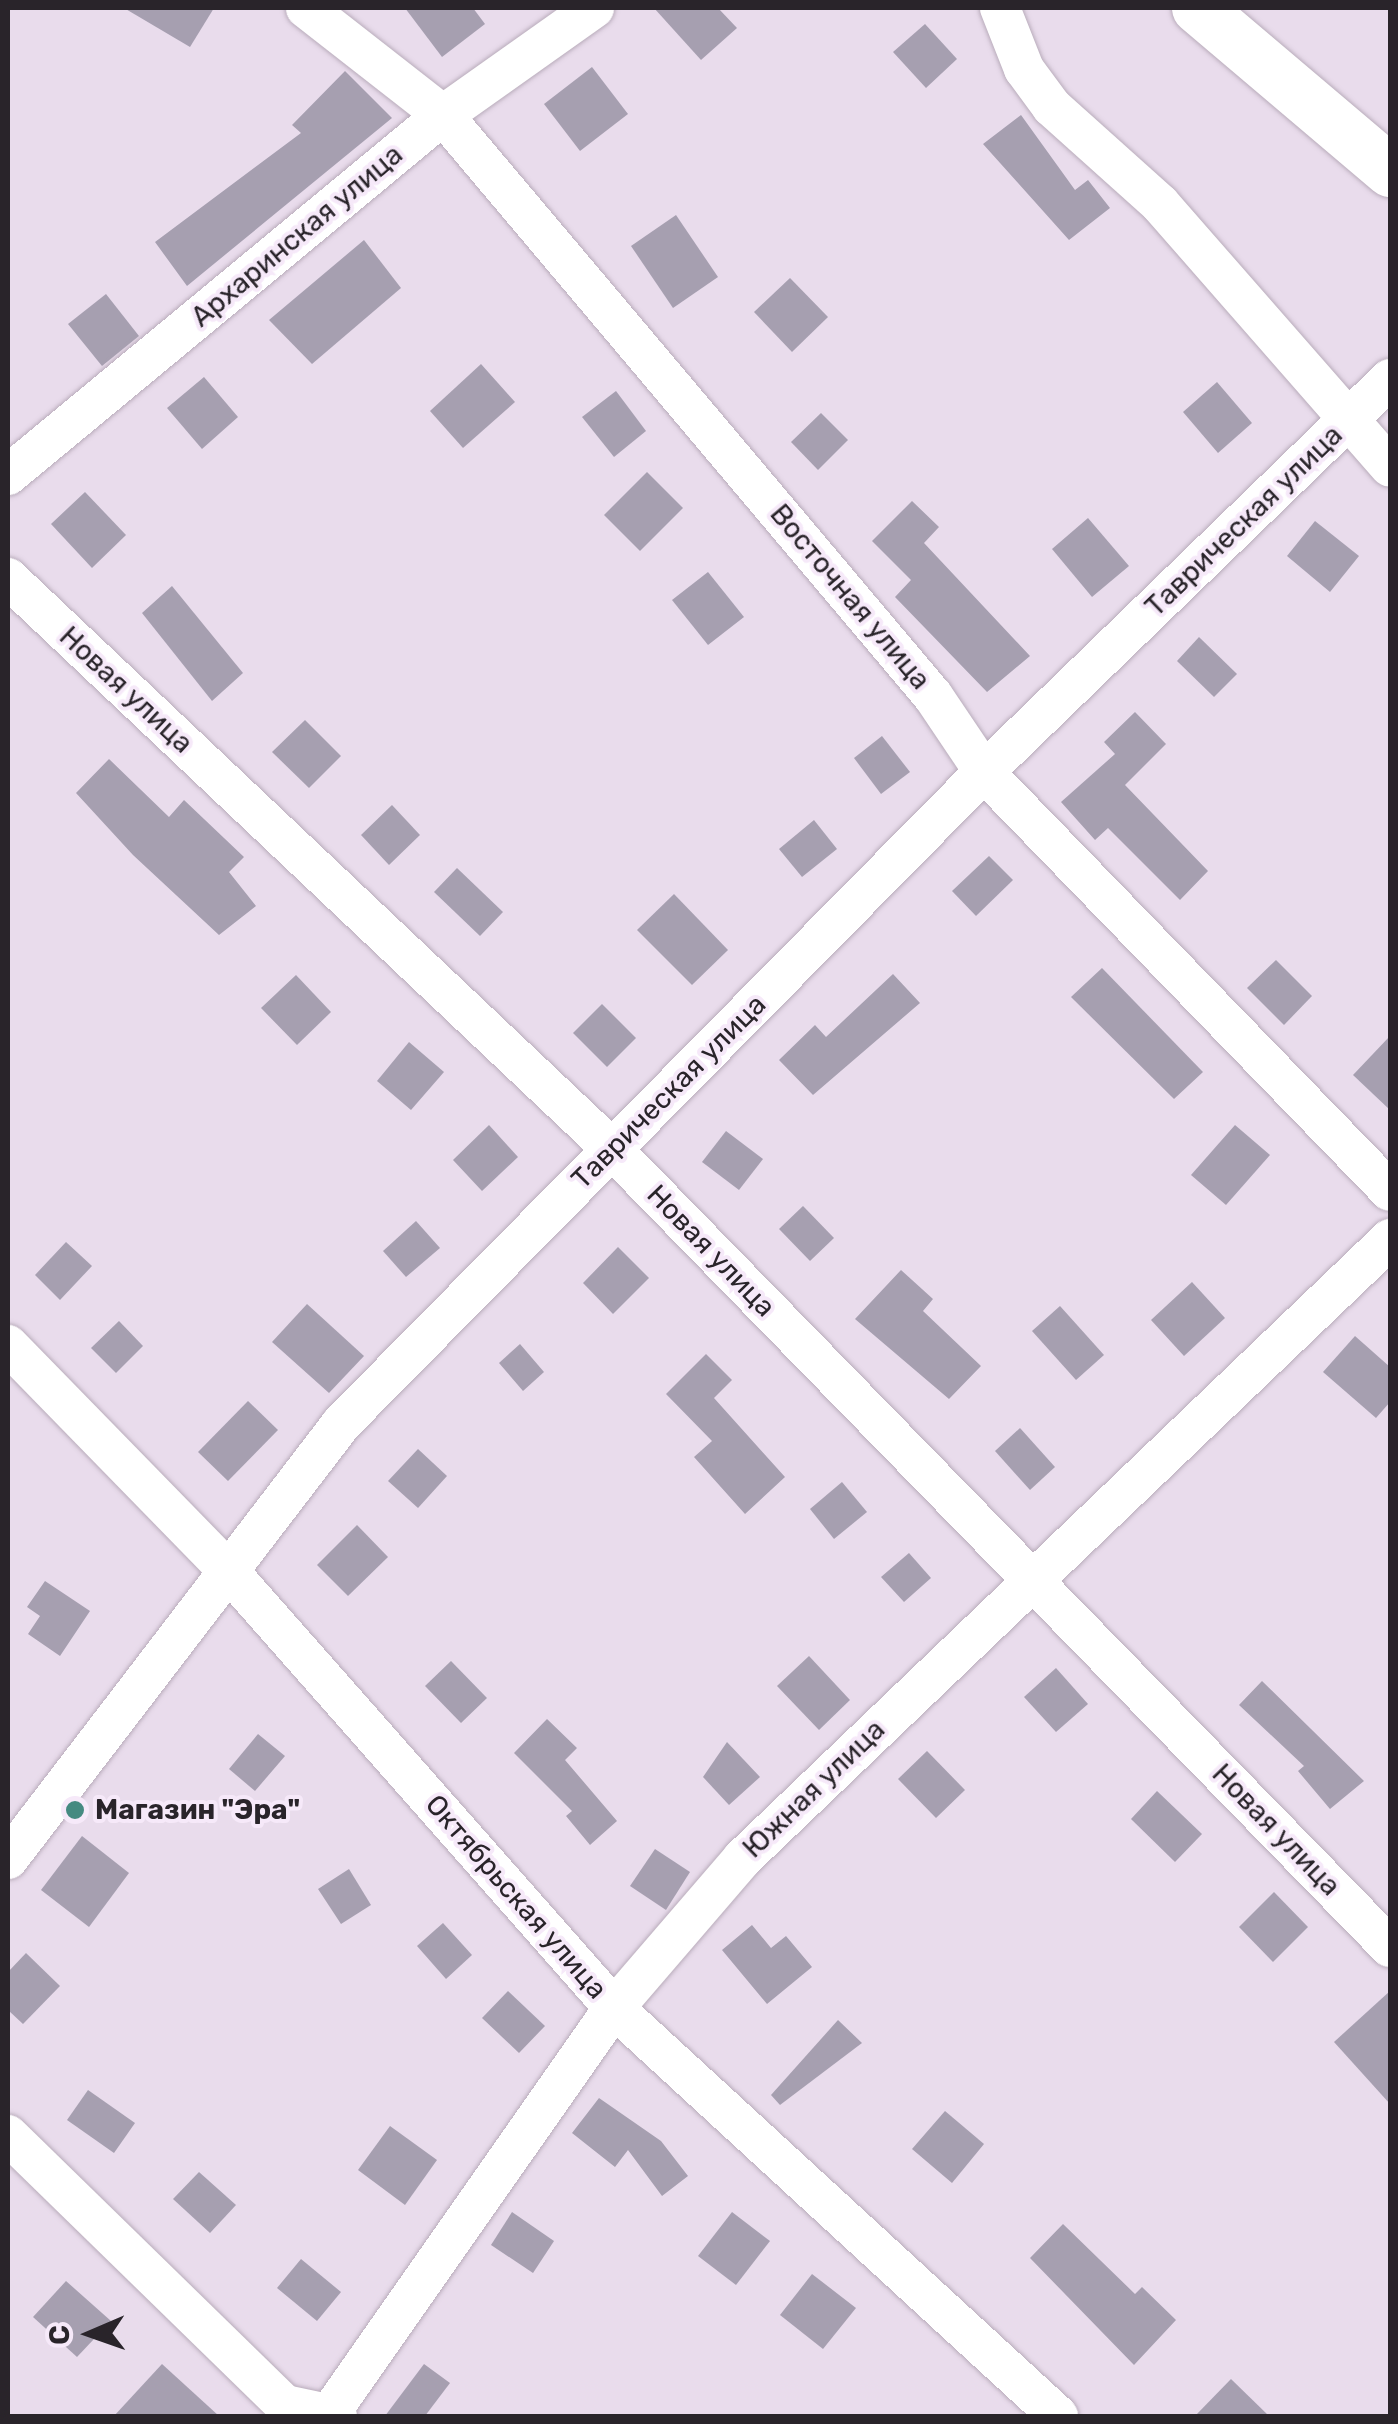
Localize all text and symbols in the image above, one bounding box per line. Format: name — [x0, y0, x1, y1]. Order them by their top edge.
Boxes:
street label: Архаринская улица — [185, 138, 409, 334]
street label: Таврическая улица — [1139, 418, 1349, 624]
street label: Восточная улица — [763, 498, 937, 696]
street label: Новая улица — [52, 620, 200, 760]
street label: Таврическая улица — [565, 988, 773, 1196]
street label: Новая улица — [640, 1178, 782, 1324]
street label: Южная улица — [736, 1713, 892, 1865]
street label: Новая улица — [1205, 1757, 1347, 1903]
street label: Октябрьская улица — [418, 1788, 614, 2006]
place label: Магазин "Эра" — [95, 1793, 300, 1827]
marker: Магазин "Эра" — [64, 1799, 86, 1821]
north arrow — [40, 2284, 140, 2384]
text: С — [43, 2325, 76, 2345]

